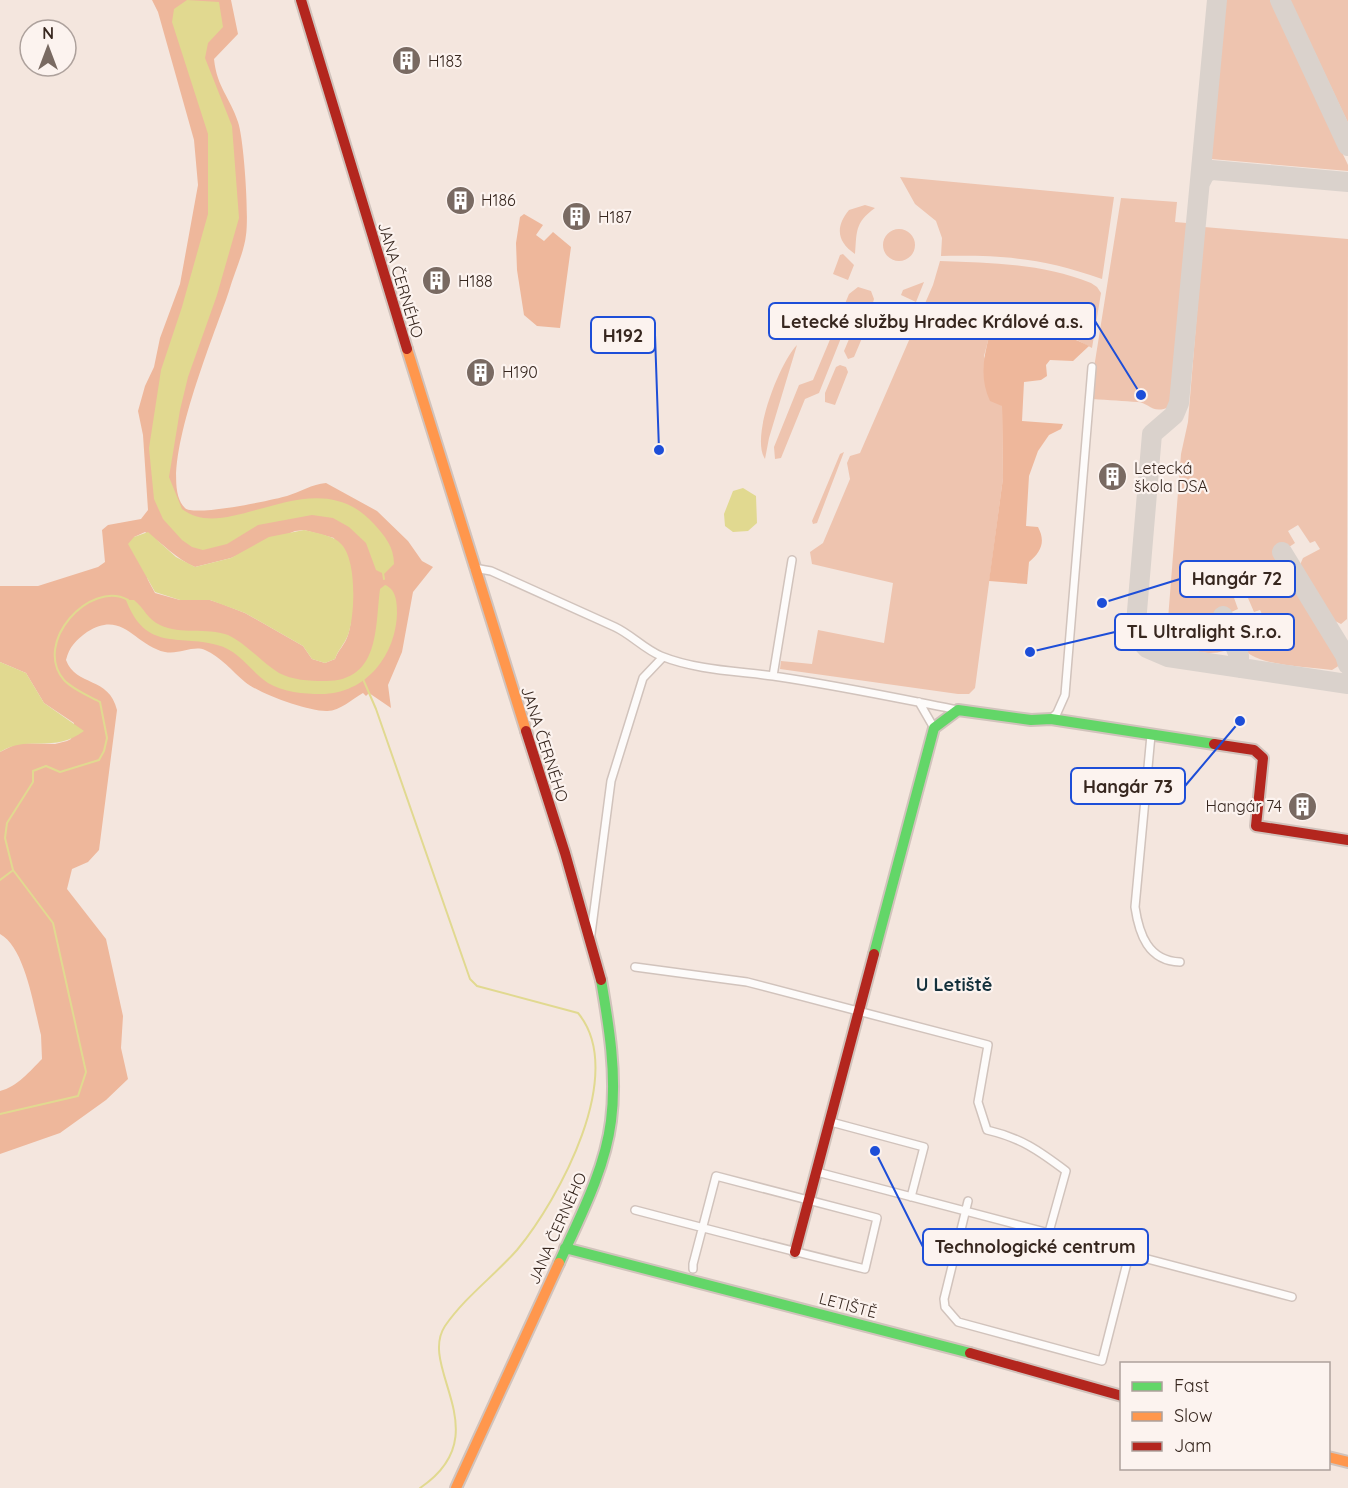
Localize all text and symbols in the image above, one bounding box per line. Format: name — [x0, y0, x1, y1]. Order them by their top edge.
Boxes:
north arrow — [18, 18, 78, 78]
text: N — [42, 23, 54, 43]
building icon: H183 — [391, 45, 423, 77]
place label: H183 — [428, 51, 462, 71]
building icon: H186 — [444, 184, 476, 216]
place label: H186 — [481, 190, 516, 210]
building icon: H187 — [561, 201, 593, 233]
place label: H187 — [598, 207, 632, 227]
street label: JANA ČERNÉHO — [374, 220, 428, 340]
building icon: H188 — [421, 265, 453, 297]
place label: H188 — [458, 271, 493, 291]
callout: Letecké služby Hradec Králové a.s. — [769, 303, 1095, 339]
text: Letecké služby Hradec Králové a.s. — [781, 310, 1083, 333]
callout: H192 — [591, 317, 655, 353]
text: H192 — [603, 324, 643, 347]
building icon: H190 — [465, 356, 497, 388]
place label: H190 — [502, 362, 538, 382]
place label: Letecká škola DSA — [1134, 458, 1208, 496]
building icon: Letecká škola DSA — [1097, 461, 1129, 493]
callout: Hangár 72 — [1180, 561, 1295, 597]
text: Hangár 72 — [1192, 567, 1282, 590]
callout: TL Ultralight S.r.o. — [1115, 614, 1294, 650]
text: TL Ultralight S.r.o. — [1127, 620, 1281, 643]
street label: JANA ČERNÉHO — [517, 684, 573, 804]
callout: Hangár 73 — [1071, 768, 1185, 804]
text: Hangár 73 — [1083, 775, 1173, 798]
building icon: Hangár 74 — [1287, 790, 1319, 822]
place label: Hangár 74 — [1205, 796, 1282, 816]
district label: U Letiště — [916, 973, 992, 996]
street label: JANA ČERNÉHO — [523, 1169, 591, 1287]
callout: Technologické centrum — [923, 1229, 1148, 1265]
text: Technologické centrum — [934, 1235, 1136, 1258]
street label: LETIŠTĚ — [817, 1288, 879, 1322]
legend — [1120, 1362, 1330, 1470]
text: Fast — [1174, 1374, 1209, 1397]
text: Slow — [1174, 1404, 1212, 1427]
text: Jam — [1174, 1434, 1212, 1457]

